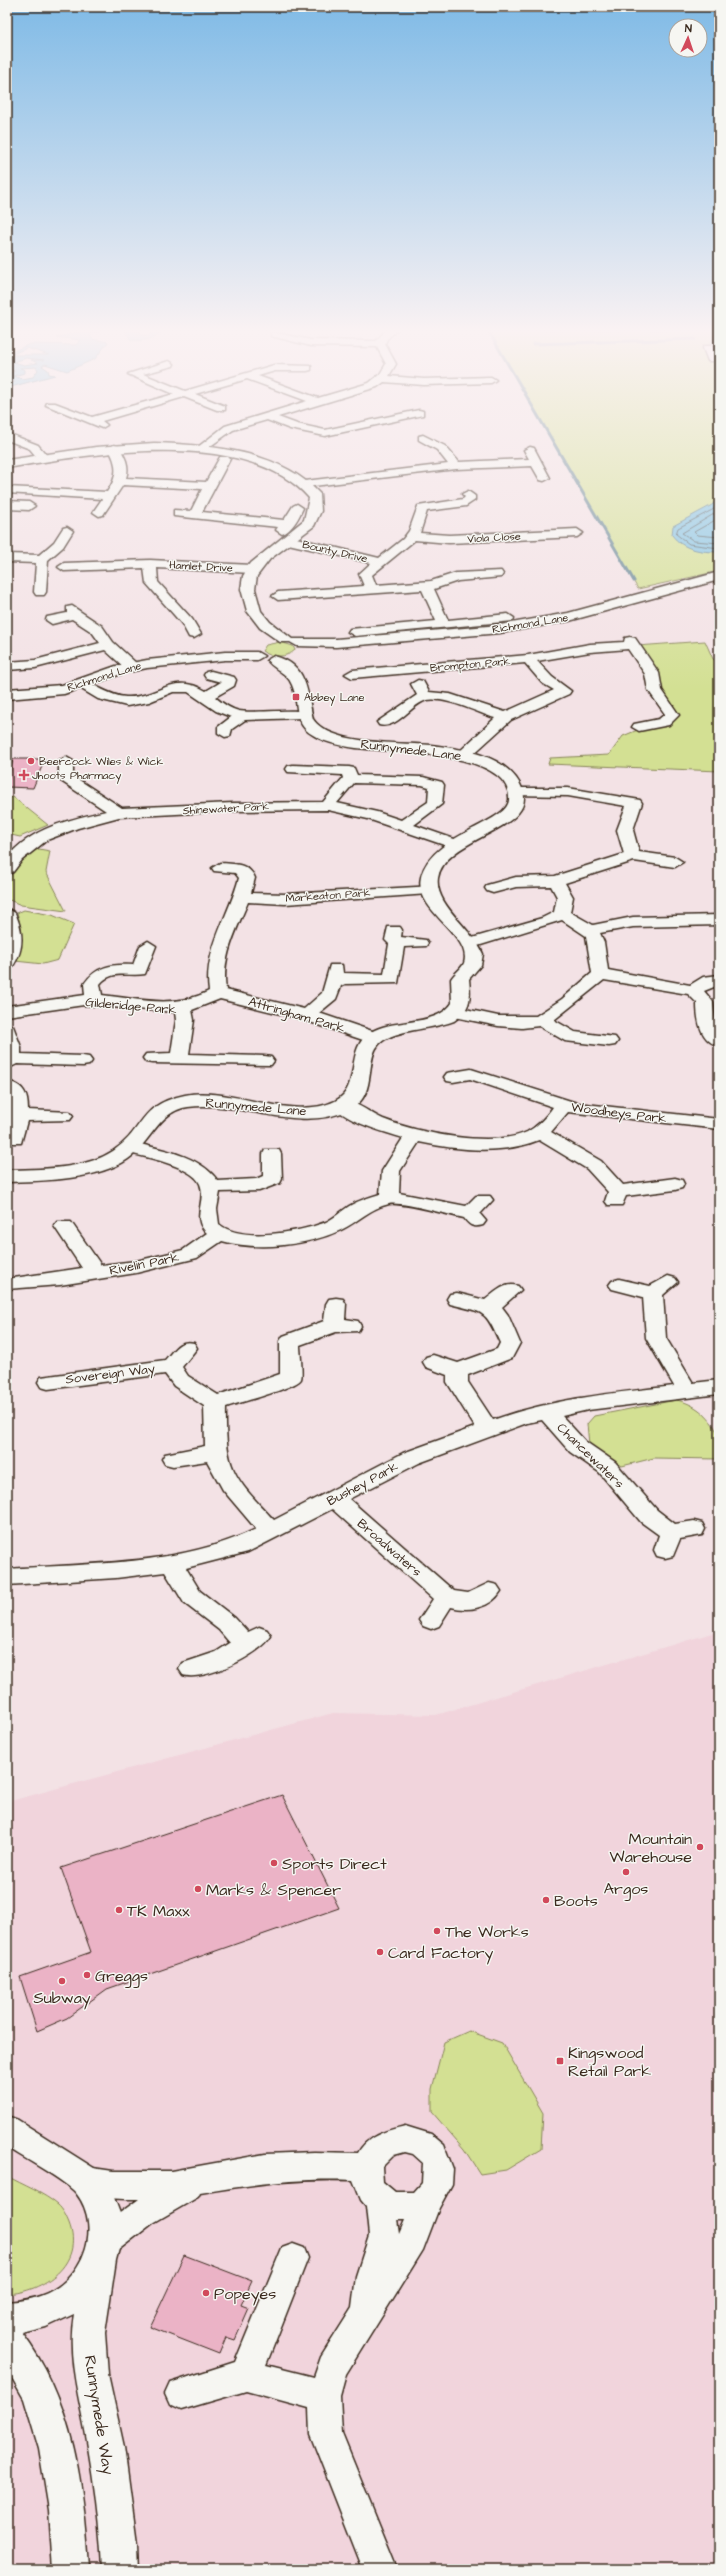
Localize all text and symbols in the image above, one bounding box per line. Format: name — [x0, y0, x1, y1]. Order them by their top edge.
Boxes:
north arrow — [668, 18, 708, 58]
text: N — [685, 21, 692, 36]
street label: Viola Close — [467, 529, 521, 546]
street label: Bounty Drive — [301, 537, 369, 567]
street label: Hamlet Drive — [169, 557, 233, 576]
street label: Richmond Lane — [491, 610, 569, 637]
street label: Brompton Park — [429, 653, 511, 675]
street label: Richmond Lane — [65, 658, 143, 695]
place label: Abbey Lane — [304, 690, 365, 706]
marker: Abbey Lane — [291, 692, 301, 702]
street label: Runnymede Lane — [359, 735, 462, 766]
place label: Beercock Wiles & Wick — [39, 754, 163, 769]
marker: Beercock Wiles & Wick — [26, 756, 36, 766]
place label: Jhoots Pharmacy — [32, 768, 121, 784]
marker: Jhoots Pharmacy — [19, 770, 29, 780]
street label: Shinewater Park — [182, 799, 270, 818]
street label: Markeaton Park — [285, 885, 371, 906]
street label: Gilderidge Park — [84, 993, 177, 1020]
street label: Attringham Park — [246, 993, 347, 1038]
street label: Runnymede Lane — [205, 1094, 307, 1121]
street label: Woodheys Park — [570, 1098, 668, 1129]
street label: Rivelin Park — [108, 1248, 181, 1280]
street label: Sovereign Way — [64, 1360, 156, 1389]
street label: Chancewaters — [553, 1419, 628, 1493]
street label: Bushey Park — [324, 1458, 402, 1511]
street label: Broadwaters — [353, 1515, 426, 1581]
place label: Mountain Warehouse — [610, 1828, 692, 1868]
marker: Mountain Warehouse — [695, 1842, 705, 1852]
place label: Sports Direct — [282, 1853, 387, 1875]
marker: Sports Direct — [269, 1858, 279, 1868]
marker: Argos — [621, 1867, 631, 1877]
place label: Argos — [604, 1878, 648, 1901]
place label: Marks & Spencer — [206, 1879, 341, 1901]
marker: Marks & Spencer — [193, 1884, 203, 1894]
place label: Boots — [554, 1890, 598, 1912]
marker: Boots — [541, 1895, 551, 1905]
place label: TK Maxx — [127, 1900, 190, 1922]
marker: TK Maxx — [114, 1905, 124, 1915]
place label: The Works — [445, 1921, 529, 1943]
marker: The Works — [432, 1926, 442, 1936]
place label: Card Factory — [388, 1942, 494, 1965]
marker: Card Factory — [375, 1947, 385, 1957]
place label: Greggs — [95, 1965, 148, 1988]
marker: Greggs — [82, 1970, 92, 1980]
marker: Subway — [57, 1976, 67, 1986]
place label: Subway — [33, 1987, 91, 2010]
place label: Kingswood Retail Park — [568, 2042, 651, 2082]
marker: Kingswood Retail Park — [555, 2056, 565, 2066]
place label: Popeyes — [214, 2283, 276, 2306]
marker: Popeyes — [201, 2288, 211, 2298]
street label: Runnymede Way — [78, 2354, 119, 2477]

